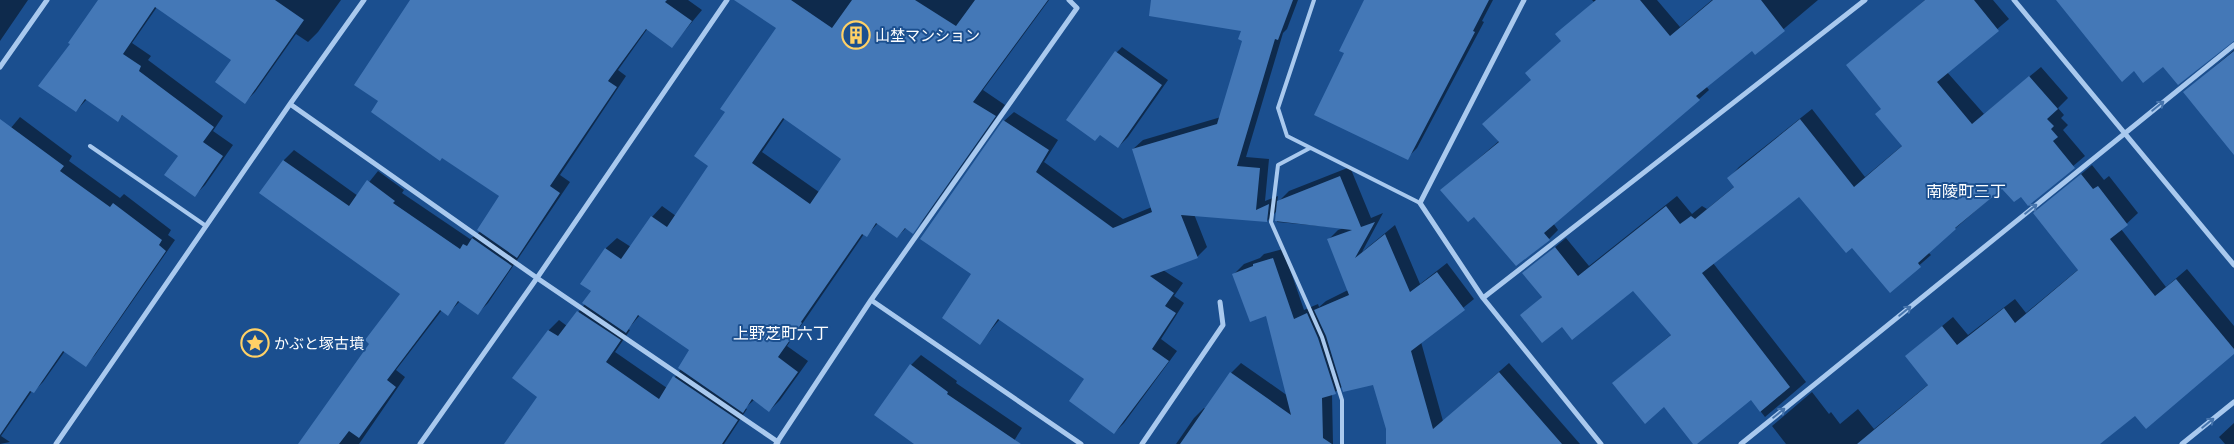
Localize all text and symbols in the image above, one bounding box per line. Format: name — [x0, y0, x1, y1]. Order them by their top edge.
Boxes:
building icon: 山埜マンション — [841, 20, 871, 50]
place label: 山埜マンション — [875, 26, 980, 44]
one-way arrow — [2151, 101, 2164, 112]
district label: 南陵町三丁 — [1926, 181, 2006, 200]
one-way arrow — [2024, 203, 2037, 214]
one-way arrow — [1898, 305, 1911, 316]
district label: 上野芝町六丁 — [733, 323, 829, 342]
place icon: かぶと塚古墳 — [240, 328, 270, 358]
place label: かぶと塚古墳 — [274, 334, 364, 352]
one-way arrow — [1772, 408, 1785, 419]
one-way arrow — [2201, 417, 2214, 428]

